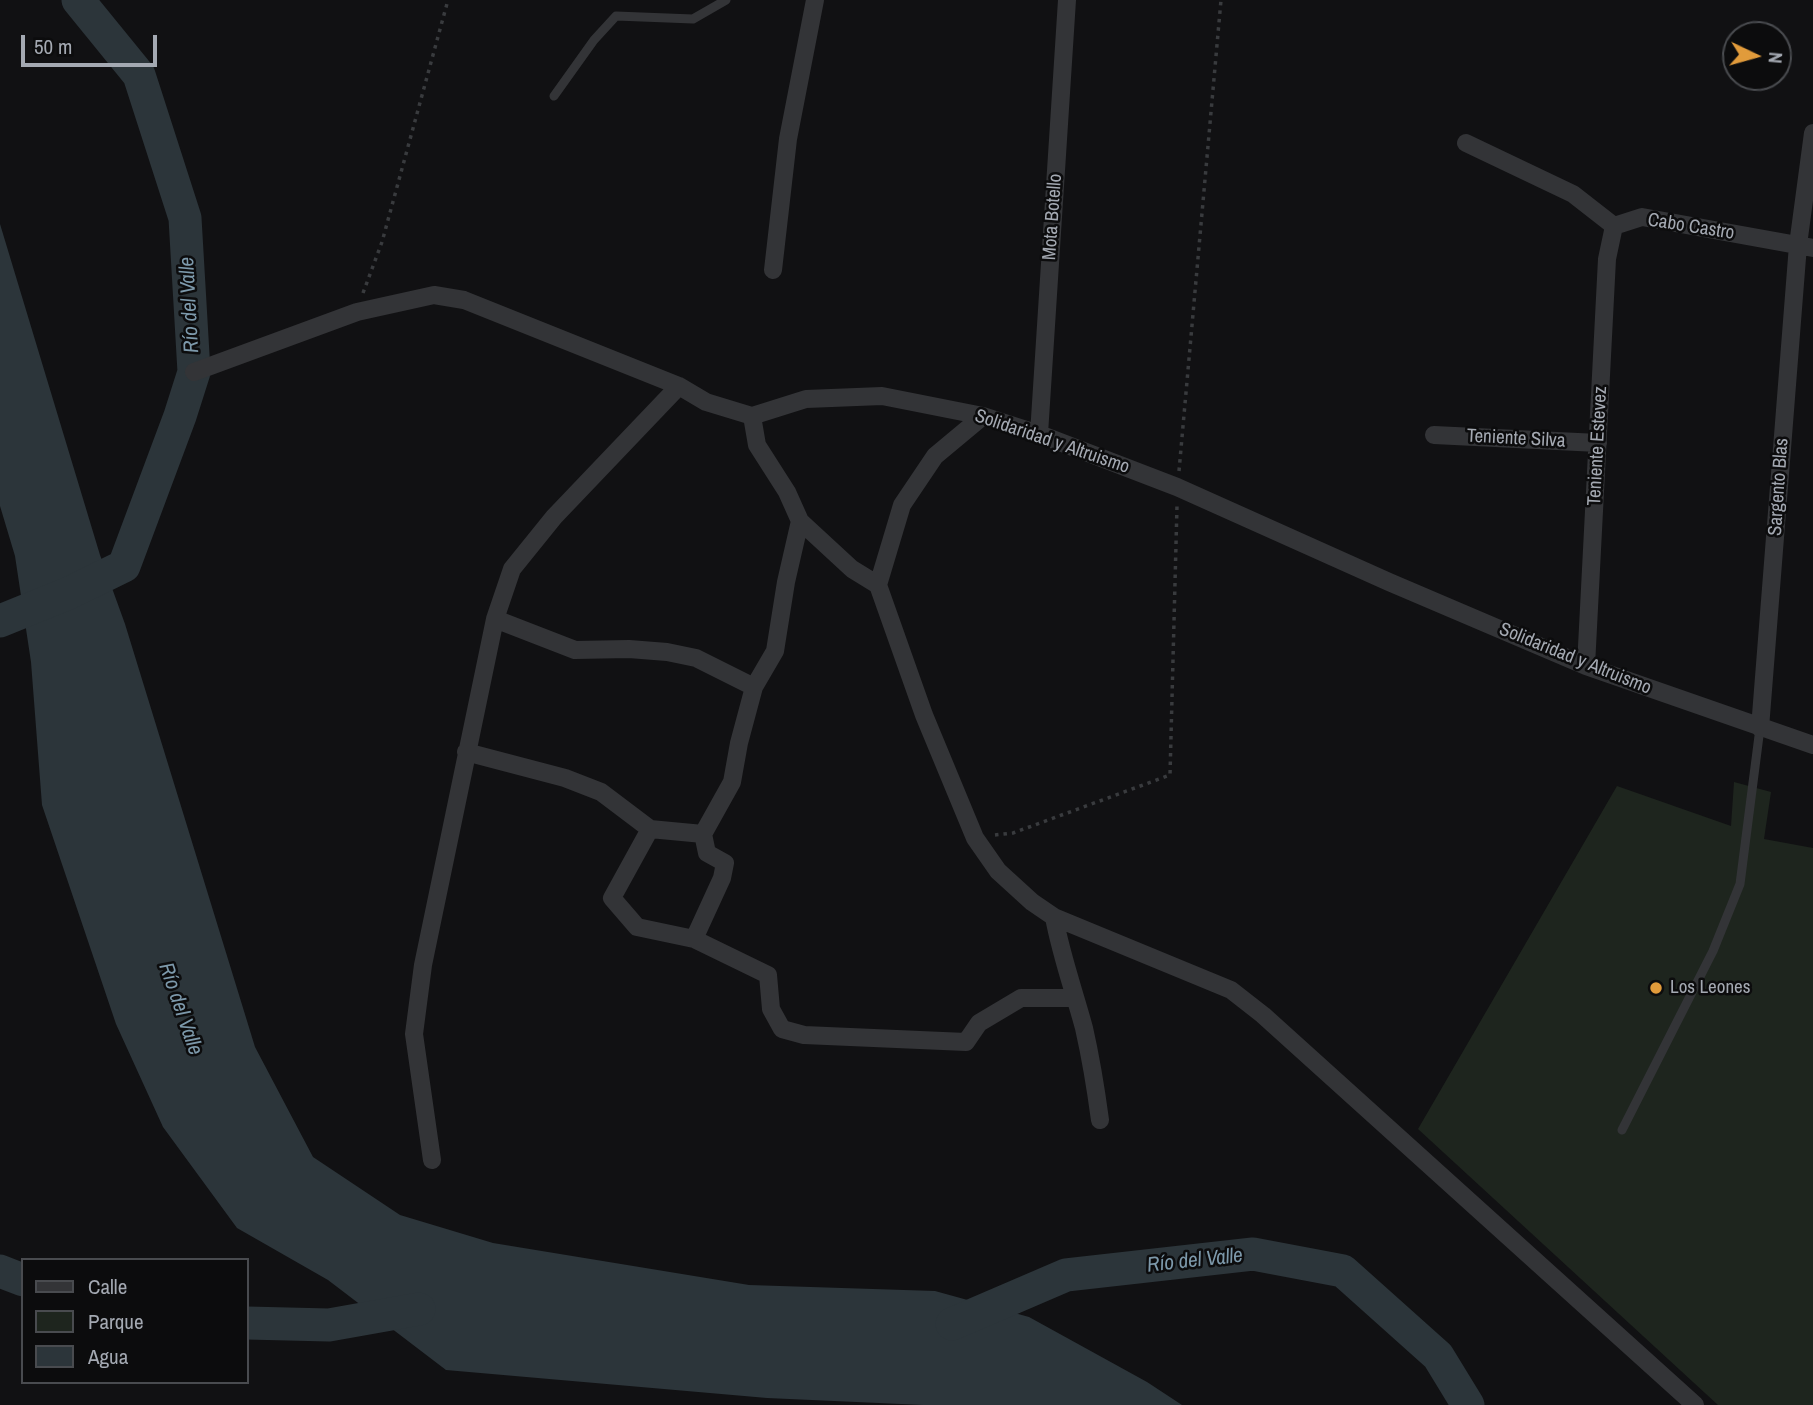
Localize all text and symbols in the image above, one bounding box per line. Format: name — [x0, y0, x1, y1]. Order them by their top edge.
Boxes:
scale bar — [24, 21, 161, 65]
north arrow — [1722, 21, 1792, 91]
text: 50 m — [34, 32, 72, 61]
text: N — [1762, 51, 1789, 64]
street label: Mota Botello — [1039, 173, 1067, 261]
street label: Cabo Castro — [1646, 209, 1736, 245]
water label: Río del Valle — [175, 256, 205, 354]
street label: Teniente Estevez — [1583, 386, 1613, 506]
street label: Solidaridad y Altruismo — [972, 405, 1132, 479]
street label: Teniente Silva — [1466, 425, 1566, 453]
street label: Sargento Blas — [1764, 437, 1794, 537]
street label: Solidaridad y Altruismo — [1496, 618, 1654, 700]
water label: Río del Valle — [152, 959, 208, 1059]
place label: Los Leones — [1670, 977, 1751, 999]
marker: Los Leones — [1648, 980, 1664, 996]
water label: Río del Valle — [1146, 1243, 1244, 1279]
legend — [21, 1258, 248, 1384]
text: Calle — [88, 1272, 127, 1301]
text: Parque — [88, 1307, 144, 1336]
text: Agua — [88, 1342, 128, 1371]

